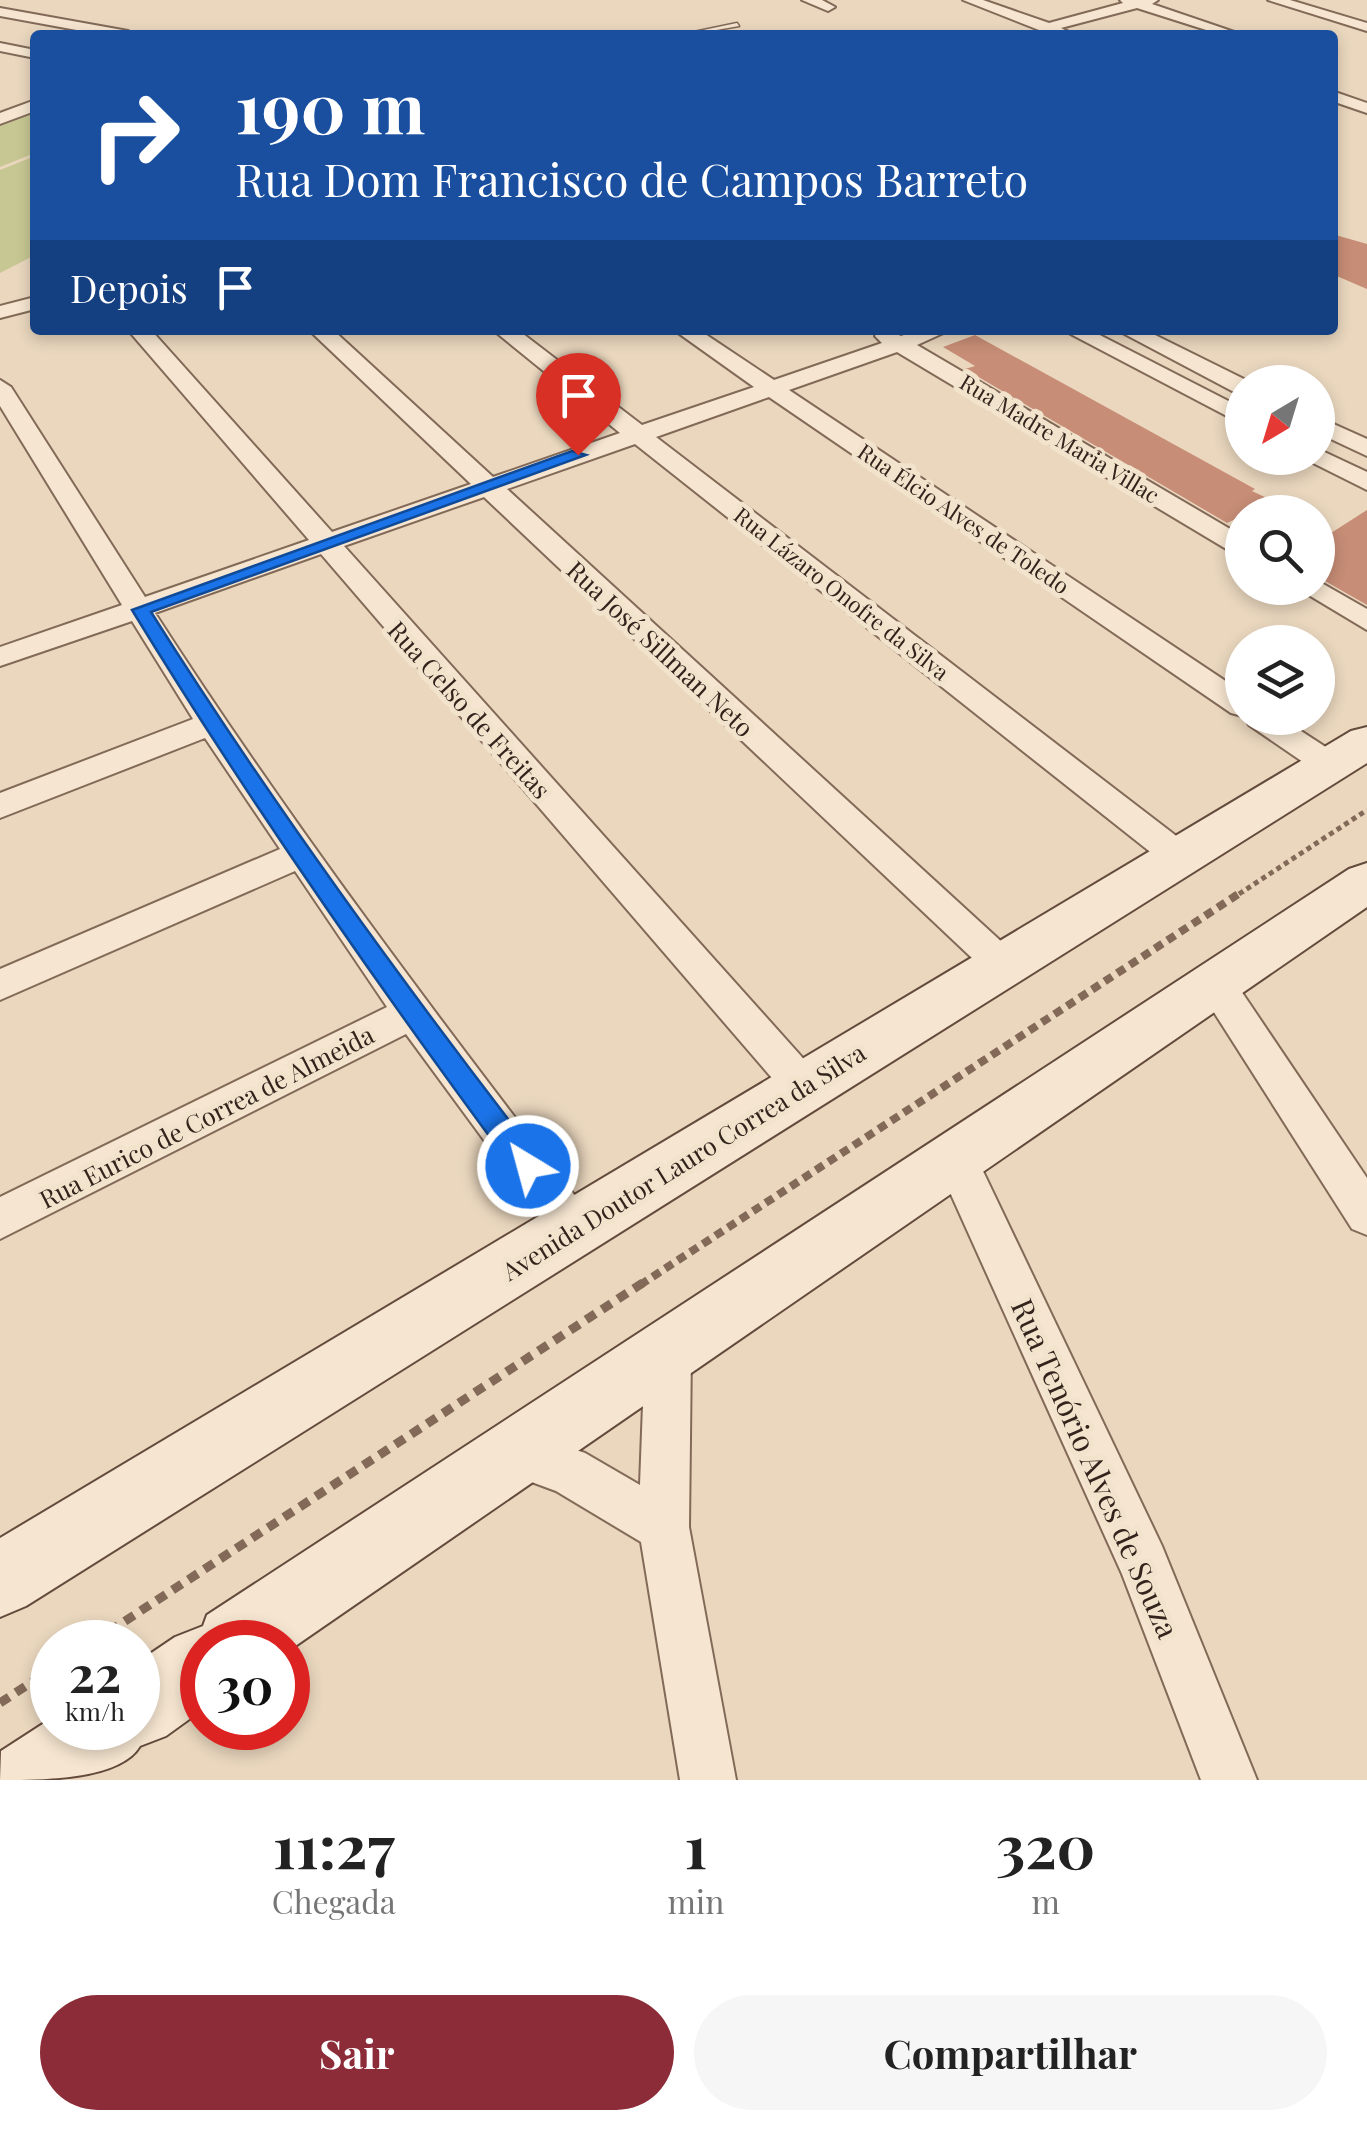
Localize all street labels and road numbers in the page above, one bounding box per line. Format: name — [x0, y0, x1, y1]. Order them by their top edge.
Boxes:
street label: Rua Madre Maria Villac — [955, 367, 1165, 509]
street label: Rua Élcio Alves de Toledo — [852, 436, 1076, 600]
street label: Rua Lázaro Onofre da Silva — [728, 500, 956, 687]
street label: Rua José Sillman Neto — [561, 553, 761, 743]
street label: Rua Celso de Freitas — [381, 613, 559, 805]
street label: Rua Eurico de Correa de Almeida — [33, 1017, 379, 1215]
street label: Avenida Doutor Lauro Correa da Silva — [494, 1035, 871, 1287]
street label: Rua Tenório Alves de Souza — [1003, 1292, 1189, 1644]

